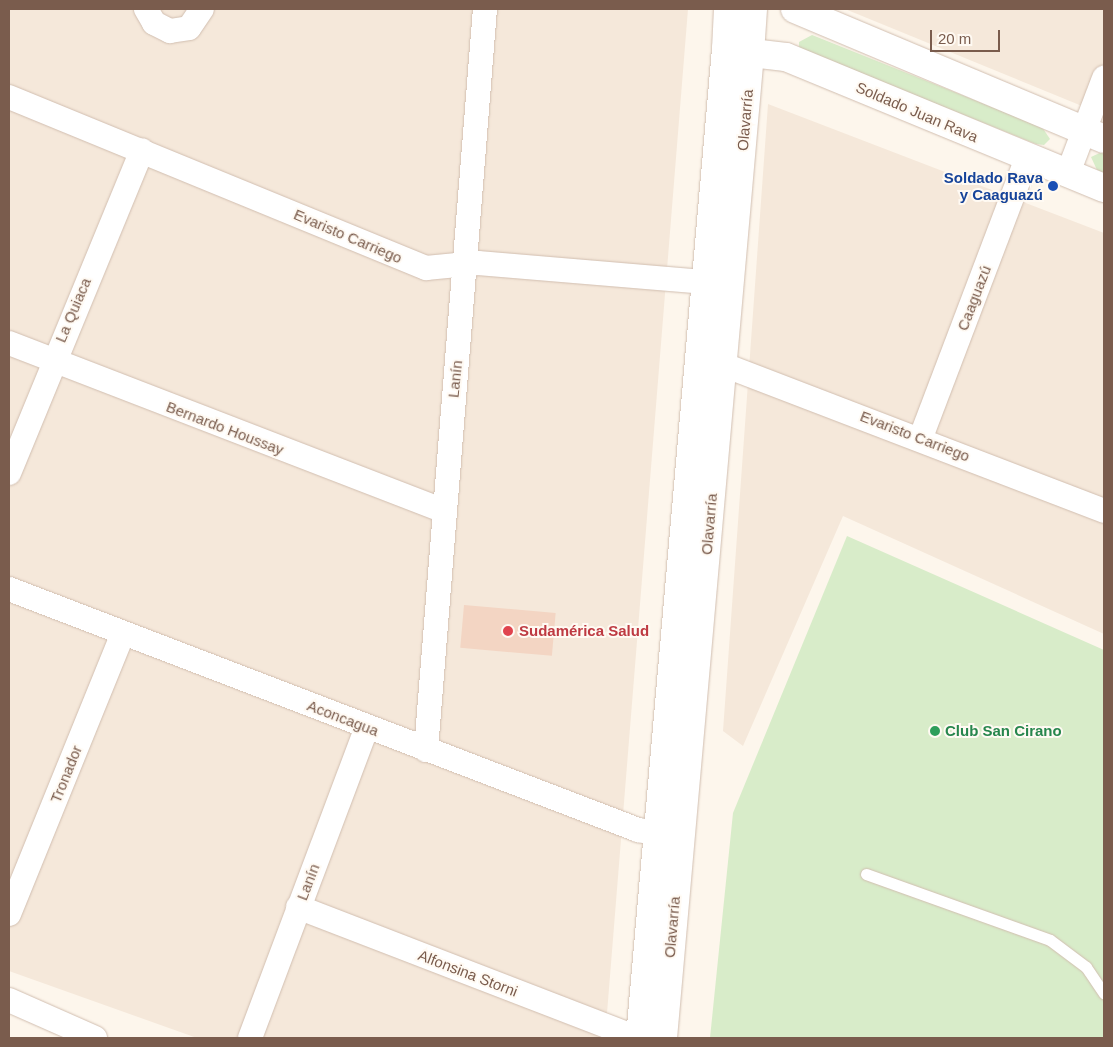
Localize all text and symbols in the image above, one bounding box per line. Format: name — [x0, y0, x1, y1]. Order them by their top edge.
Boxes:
scale bar — [933, 20, 1003, 52]
text: 20 m — [938, 30, 971, 47]
street label: Soldado Juan Rava — [853, 78, 981, 146]
street label: Olavarría — [733, 88, 757, 152]
place label: Soldado Rava y Caaguazú — [944, 168, 1043, 203]
marker: Soldado Rava y Caaguazú — [1047, 180, 1059, 192]
street label: Evaristo Carriego — [291, 205, 405, 267]
street label: Caaguazú — [953, 263, 995, 333]
street label: La Quiaca — [51, 275, 95, 345]
street label: Lanín — [444, 359, 466, 399]
street label: Bernardo Houssay — [164, 397, 286, 459]
street label: Evaristo Carriego — [858, 407, 972, 465]
street label: Olavarría — [697, 492, 721, 556]
place label: Sudamérica Salud — [519, 622, 649, 640]
marker: Sudamérica Salud — [501, 624, 515, 638]
street label: Aconcagua — [305, 696, 381, 740]
place label: Club San Cirano — [945, 722, 1062, 740]
marker: Club San Cirano — [929, 725, 941, 737]
street label: Tronador — [46, 743, 86, 805]
street label: Lanín — [293, 861, 323, 903]
street label: Olavarría — [660, 895, 684, 959]
street label: Alfonsina Storni — [416, 946, 520, 1000]

